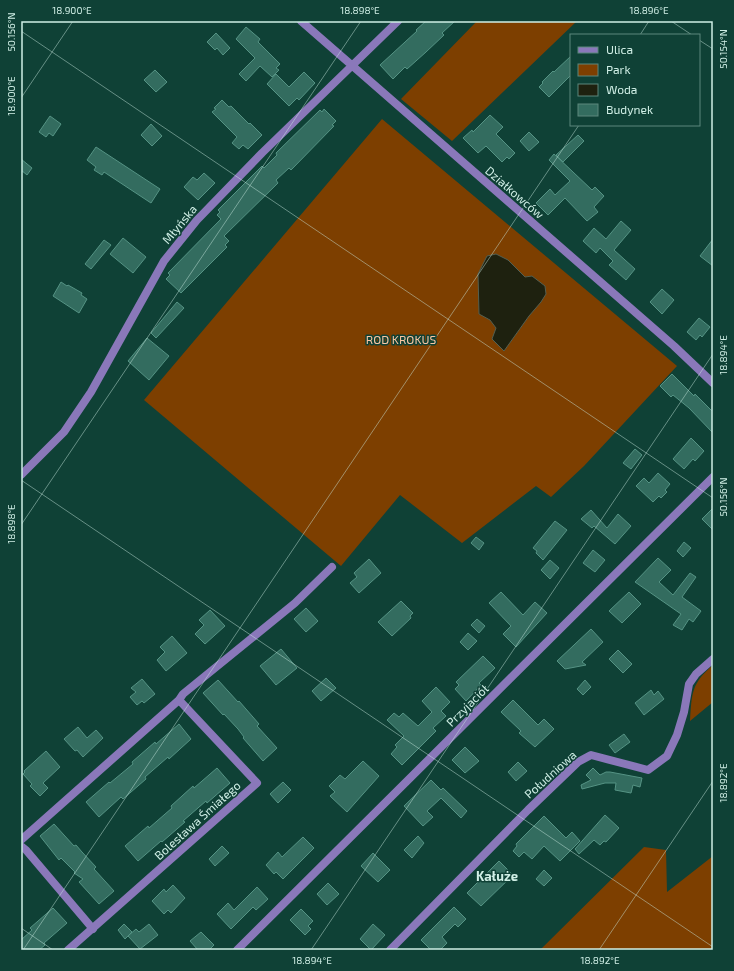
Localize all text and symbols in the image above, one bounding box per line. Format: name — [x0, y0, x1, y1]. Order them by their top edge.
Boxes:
text: 18.900°E — [52, 4, 92, 16]
text: 18.898°E — [340, 4, 380, 16]
text: 18.896°E — [629, 4, 669, 16]
text: 50.156°N — [5, 13, 17, 52]
text: 50.154°N — [717, 29, 729, 69]
legend — [570, 34, 700, 126]
text: Ulica — [606, 42, 633, 56]
text: Park — [606, 62, 631, 76]
text: 18.900°E — [5, 76, 17, 116]
text: Woda — [606, 82, 637, 96]
text: Budynek — [606, 102, 653, 116]
street label: Działkowców — [483, 163, 547, 221]
street label: Młyńska — [159, 202, 199, 246]
park label: ROD KROKUS — [366, 332, 436, 346]
text: 18.894°E — [717, 335, 729, 375]
text: 50.156°N — [717, 478, 729, 517]
text: 18.898°E — [5, 504, 17, 544]
street label: Przyjaciół — [443, 681, 492, 730]
street label: Południowa — [521, 747, 579, 801]
text: 18.892°E — [717, 763, 729, 802]
street label: Bolesława Śmiałego — [151, 778, 243, 862]
district label: Kałuże — [476, 868, 518, 884]
text: 18.894°E — [292, 954, 332, 966]
text: 18.892°E — [581, 954, 620, 966]

